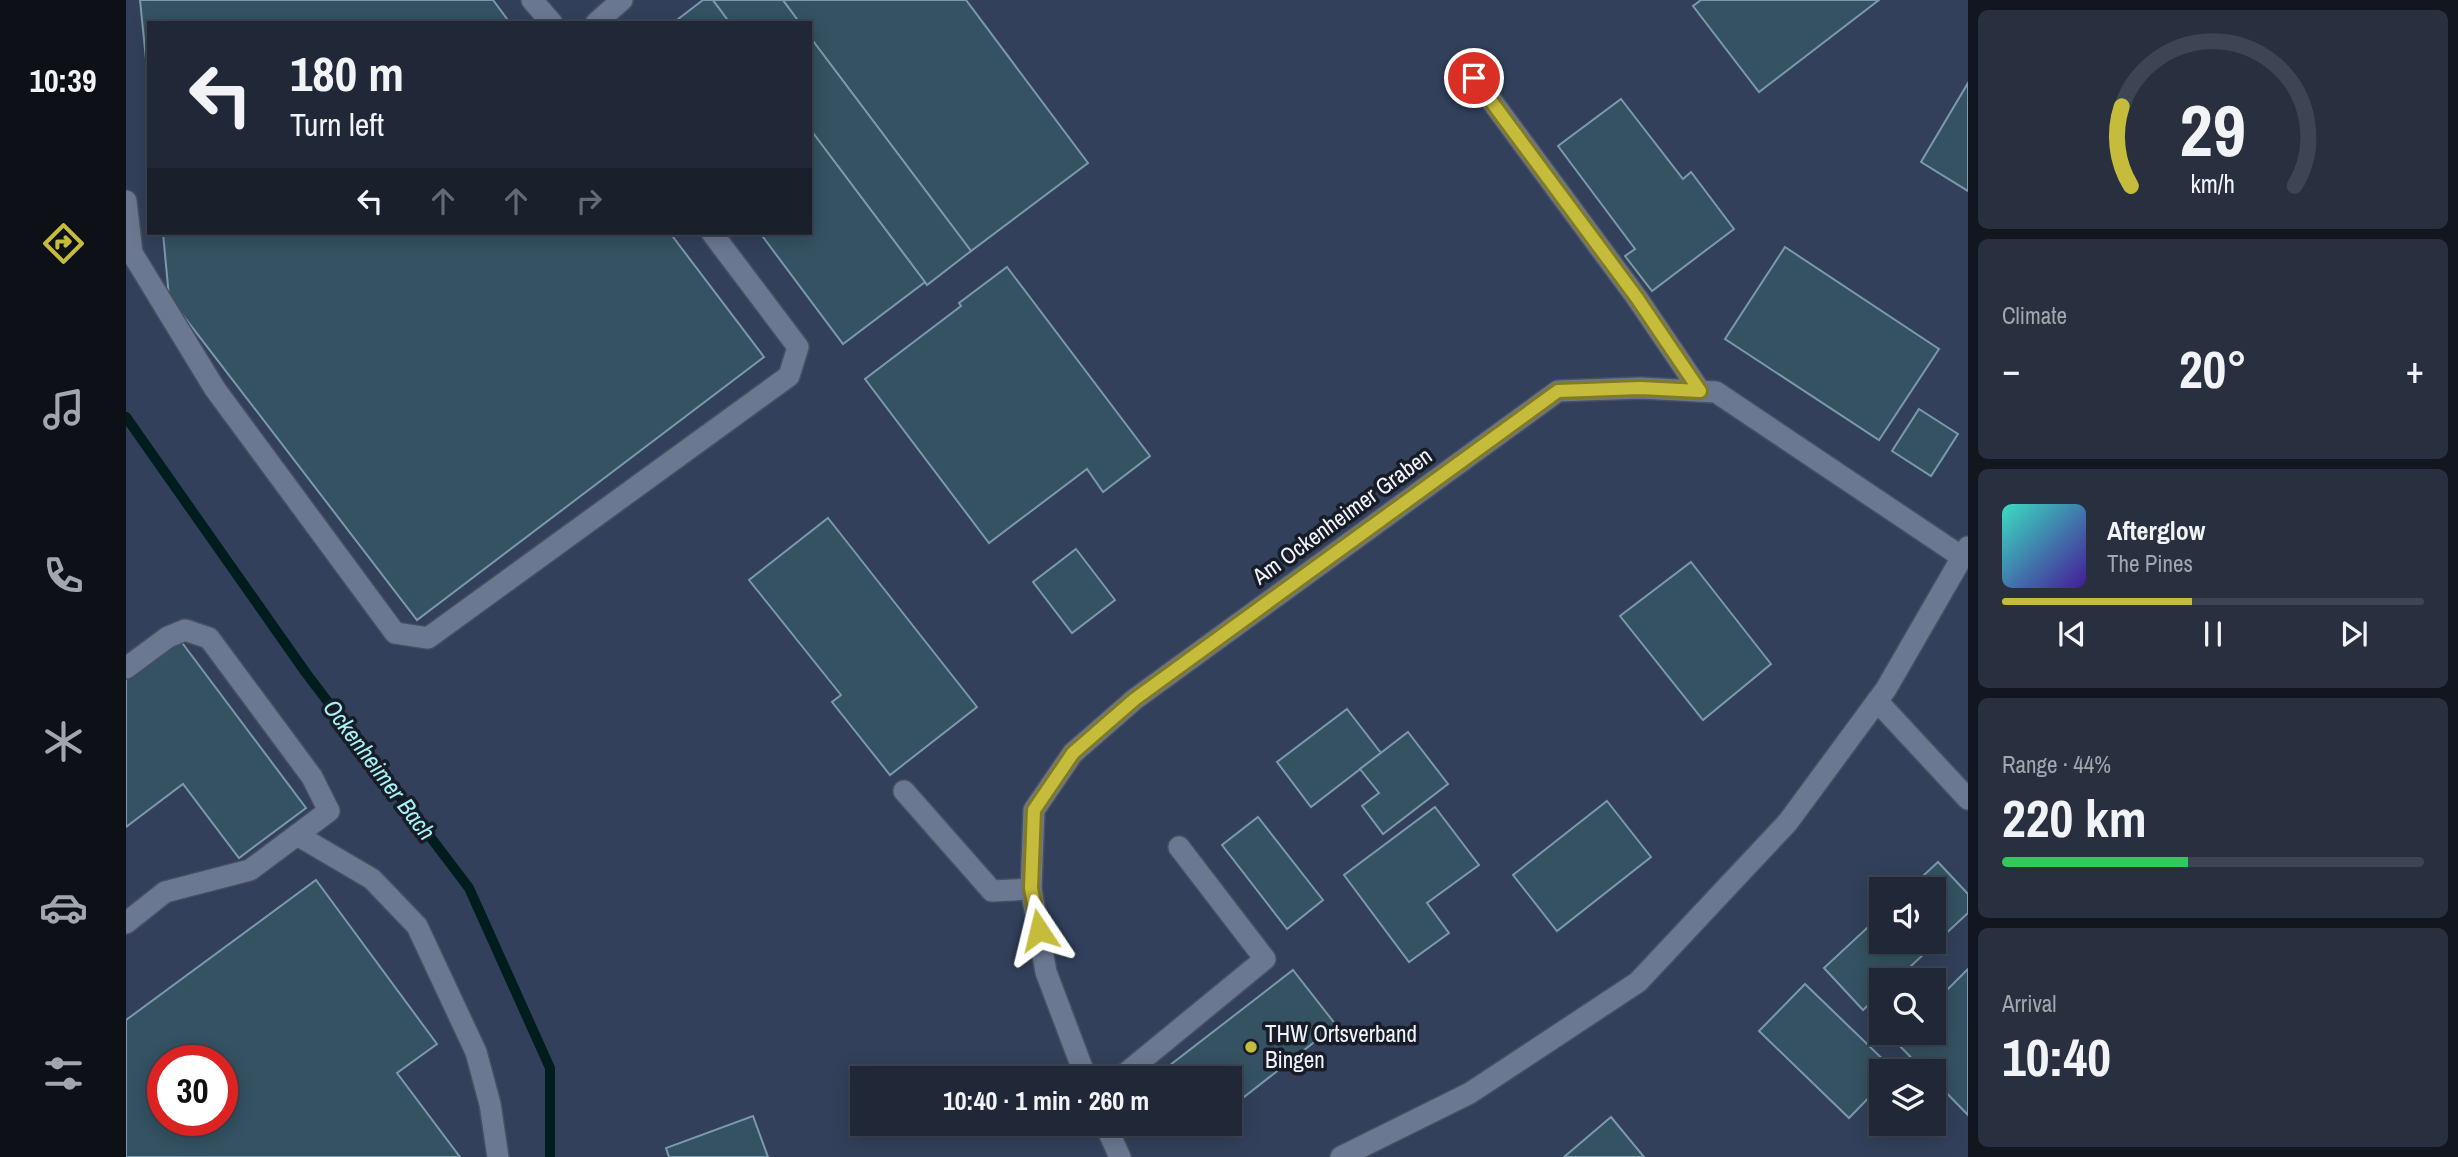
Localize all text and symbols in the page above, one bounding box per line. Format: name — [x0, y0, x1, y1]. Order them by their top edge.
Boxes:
text: 180 m — [290, 40, 404, 106]
pin — [1444, 48, 1504, 108]
icon: left — [175, 49, 266, 140]
text: 10:39 — [29, 59, 97, 102]
icon: arrive — [1455, 59, 1493, 97]
text: 29 — [2180, 81, 2246, 179]
text: Turn left — [290, 103, 384, 146]
text: km/h — [2191, 167, 2235, 201]
icon: left — [351, 182, 389, 220]
icon: ahead — [424, 182, 462, 220]
icon: ahead — [497, 182, 535, 220]
icon: right — [570, 182, 608, 220]
icon: directions — [39, 219, 88, 268]
text: Climate — [2002, 300, 2067, 331]
text: 20° — [2179, 334, 2247, 404]
text: − — [2002, 344, 2020, 395]
text: + — [2406, 344, 2424, 395]
icon: music — [39, 385, 88, 434]
street label: Am Ockenheimer Graben — [1245, 440, 1438, 592]
text: Afterglow — [2107, 513, 2205, 548]
text: The Pines — [2107, 548, 2193, 579]
icon: phone — [39, 551, 88, 600]
icon: previous — [2053, 615, 2091, 653]
icon: pause — [2194, 615, 2232, 653]
icon: next — [2335, 615, 2373, 653]
water label: Ockenheimer Bach — [316, 692, 443, 846]
icon: climate — [39, 717, 88, 766]
text: Range · 44% — [2002, 749, 2111, 780]
text: 220 km — [2002, 783, 2147, 853]
map controls — [1869, 877, 1946, 1136]
button: sound — [1869, 877, 1946, 954]
icon: car — [39, 883, 88, 932]
position arrow — [1002, 893, 1076, 967]
button: search — [1869, 968, 1946, 1045]
text: Arrival — [2002, 988, 2057, 1019]
place label: THW Ortsverband Bingen — [1265, 1018, 1417, 1075]
text: 10:40 — [2002, 1022, 2111, 1092]
marker: THW Ortsverband Bingen — [1243, 1039, 1259, 1055]
speed limit sign: 30 — [147, 1045, 238, 1136]
icon: filters — [39, 1049, 88, 1098]
button: layers — [1869, 1059, 1946, 1136]
text: 10:40 · 1 min · 260 m — [943, 1083, 1149, 1118]

